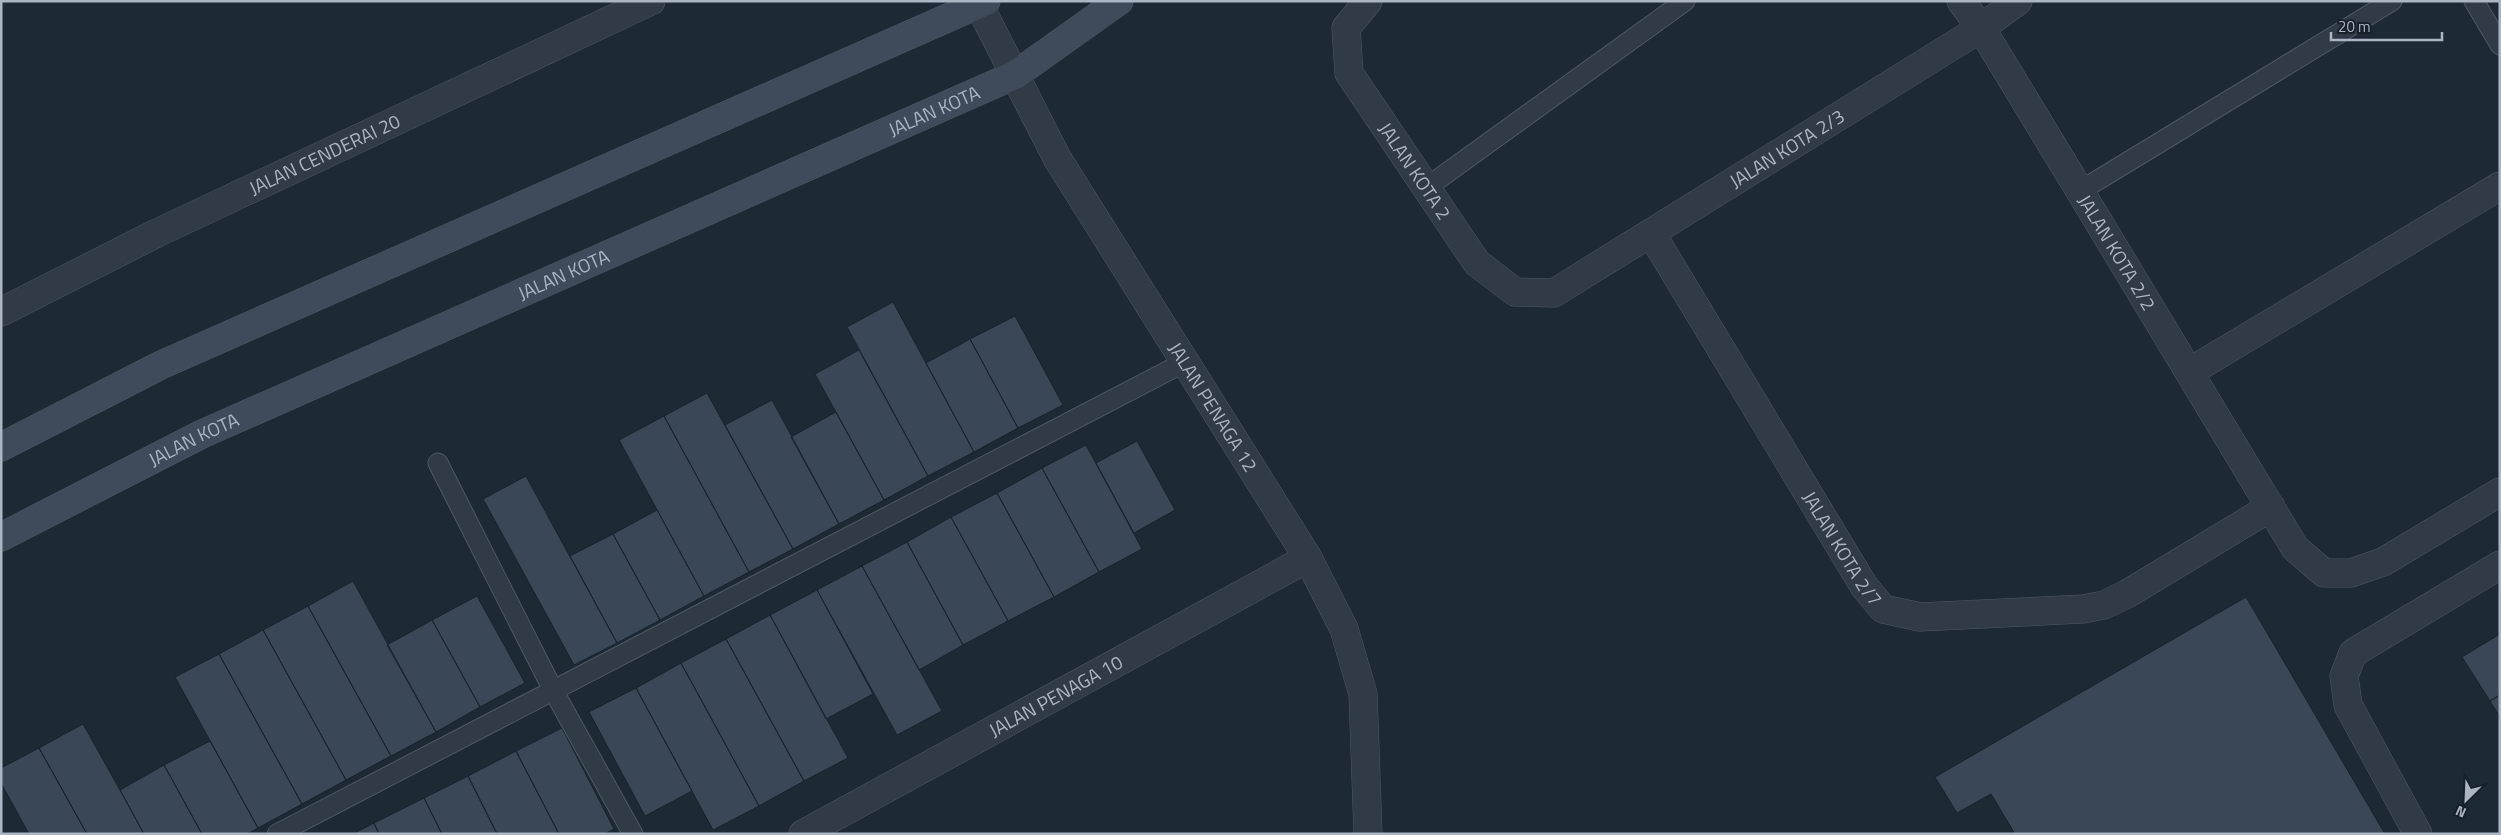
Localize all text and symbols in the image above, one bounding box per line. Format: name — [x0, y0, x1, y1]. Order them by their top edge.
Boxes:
scale bar — [2331, 10, 2442, 42]
text: 20 m — [2338, 15, 2371, 38]
street label: JALAN KOTA — [883, 77, 984, 143]
street label: JALAN KOTA 2/3 — [1724, 101, 1850, 195]
street label: JALAN CENDERAI 20 — [244, 106, 405, 202]
street label: JALAN KOTA 2 — [1372, 116, 1459, 225]
street label: JALAN KOTA 2/2 — [2071, 189, 2164, 316]
street label: JALAN KOTA — [513, 241, 614, 307]
street label: JALAN PENAGA 12 — [1162, 336, 1265, 477]
street label: JALAN KOTA — [143, 405, 243, 473]
street label: JALAN KOTA 2/7 — [1796, 485, 1890, 612]
street label: JALAN PENAGA 10 — [983, 647, 1128, 744]
north arrow — [2441, 775, 2491, 825]
text: N — [2452, 801, 2469, 824]

